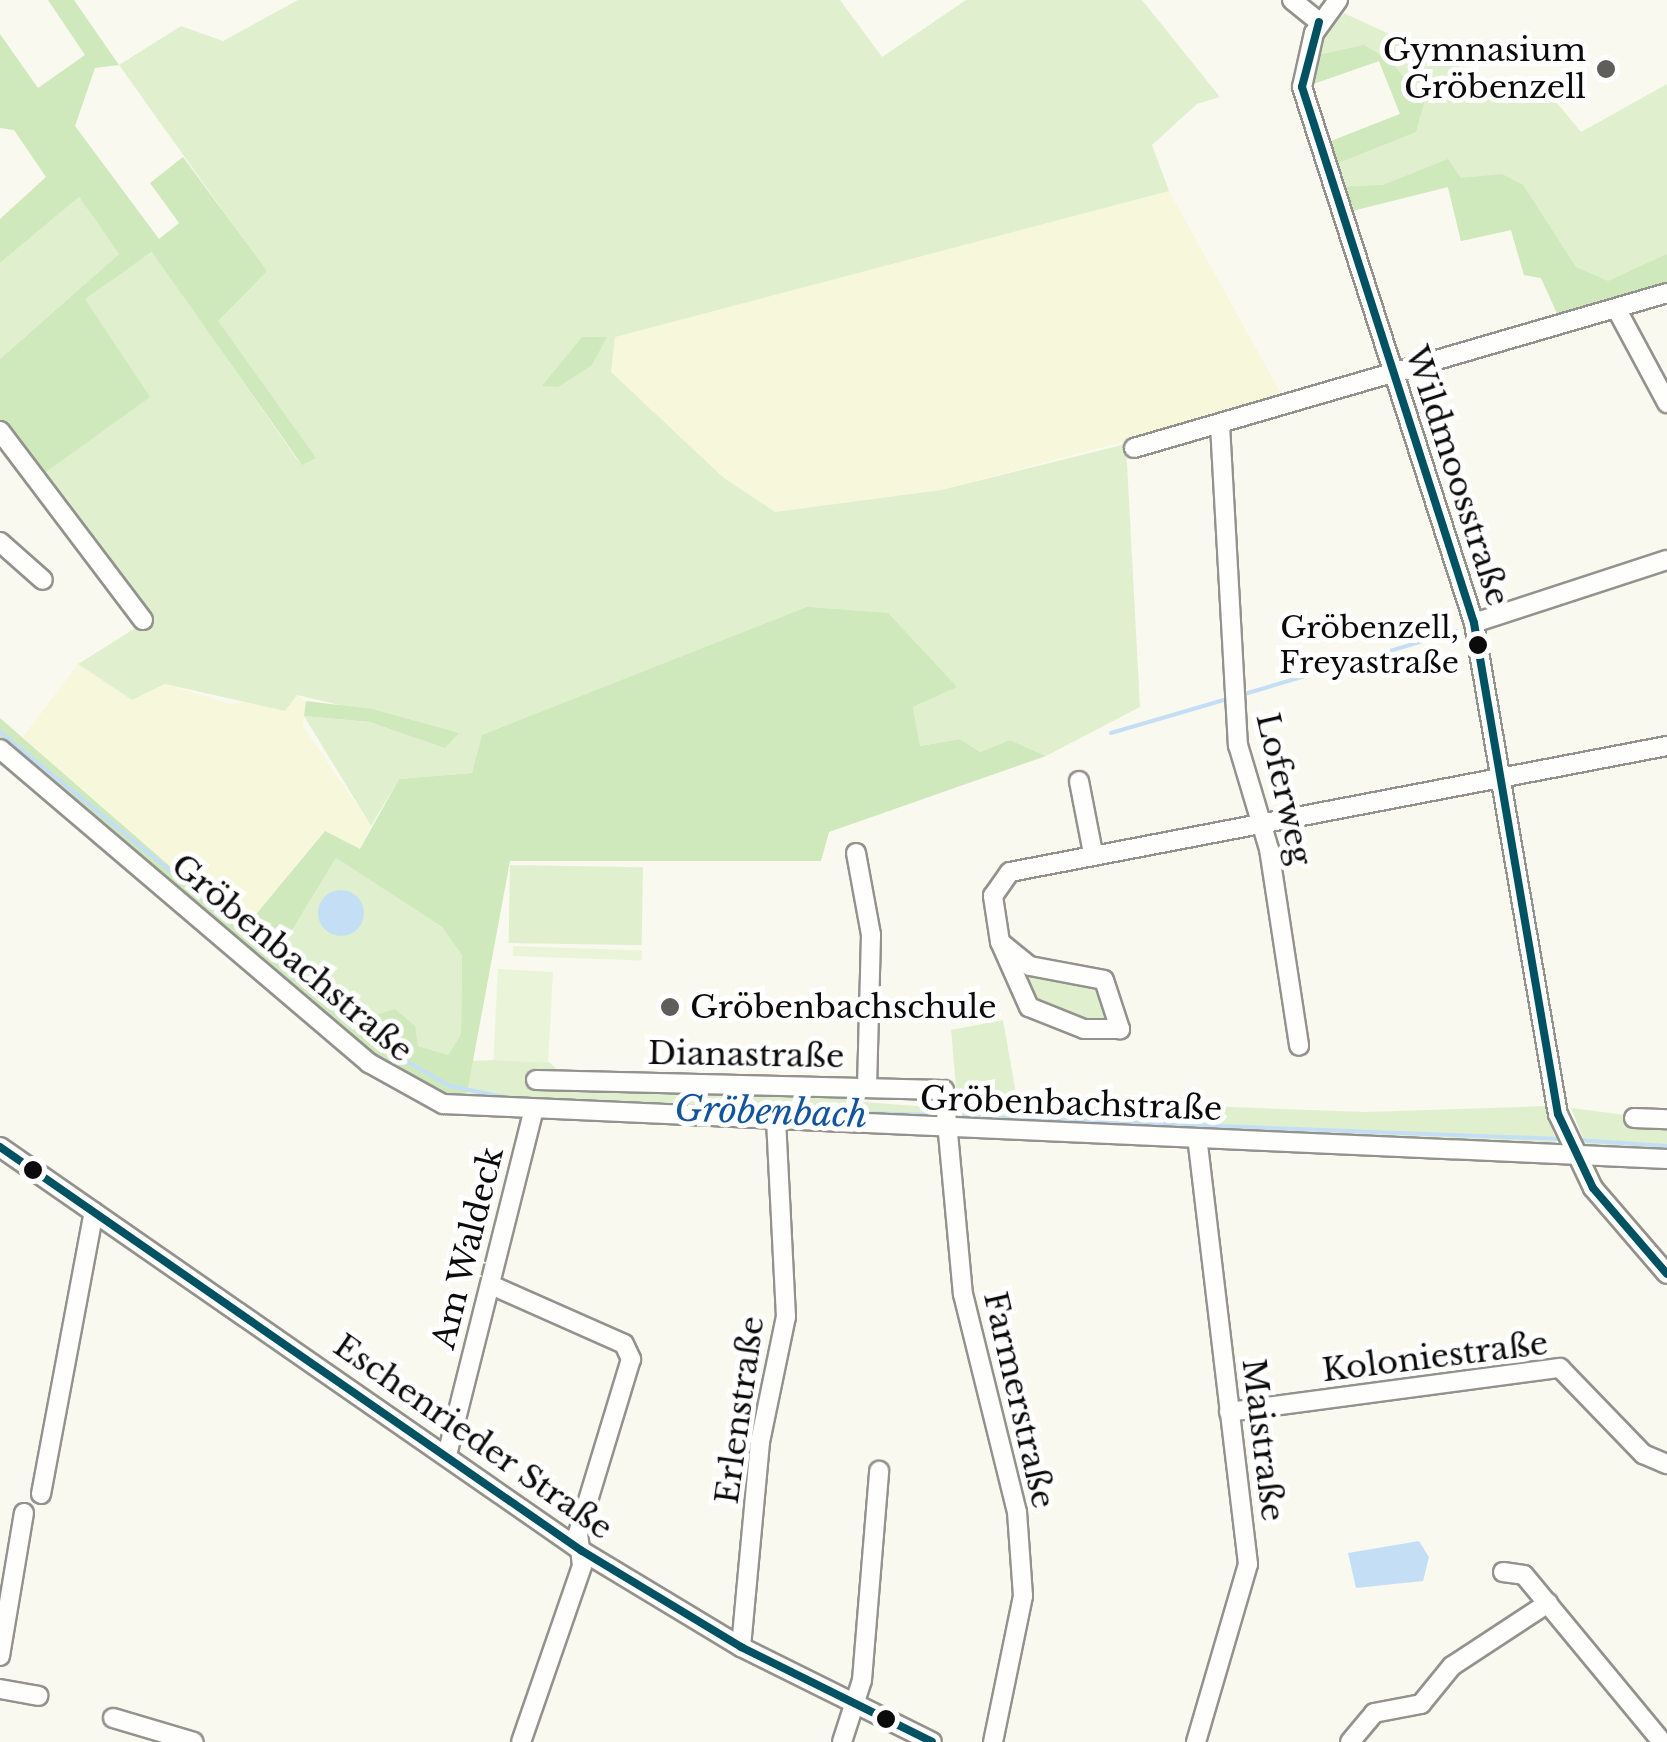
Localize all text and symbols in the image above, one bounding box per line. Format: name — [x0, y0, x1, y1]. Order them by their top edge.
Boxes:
place label: Gymnasium Gröbenzell — [1383, 32, 1586, 107]
marker: Gymnasium Gröbenzell — [1595, 58, 1617, 80]
street label: Wildmoosstraße — [1397, 341, 1517, 611]
place label: Gröbenzell, Freyastraße — [1279, 610, 1459, 680]
marker: Gröbenzell, Freyastraße — [1468, 635, 1488, 655]
street label: Loferweg — [1248, 709, 1320, 869]
street label: Gröbenbachstraße — [164, 846, 420, 1070]
place label: Gröbenbachschule — [690, 988, 997, 1026]
marker: Gröbenbachschule — [659, 996, 681, 1018]
street label: Dianastraße — [647, 1034, 845, 1076]
street label: Gröbenbachstraße — [919, 1080, 1223, 1128]
water label: Gröbenbach — [674, 1088, 868, 1136]
street label: Am Waldeck — [424, 1142, 512, 1354]
unlabelled marker — [23, 1160, 43, 1180]
street label: Farmerstraße — [975, 1288, 1063, 1512]
street label: Erlenstraße — [708, 1314, 772, 1506]
street label: Koloniestraße — [1320, 1324, 1550, 1390]
street label: Eschenrieder Straße — [326, 1326, 620, 1548]
street label: Maistraße — [1234, 1357, 1292, 1523]
unlabelled marker — [876, 1709, 896, 1729]

